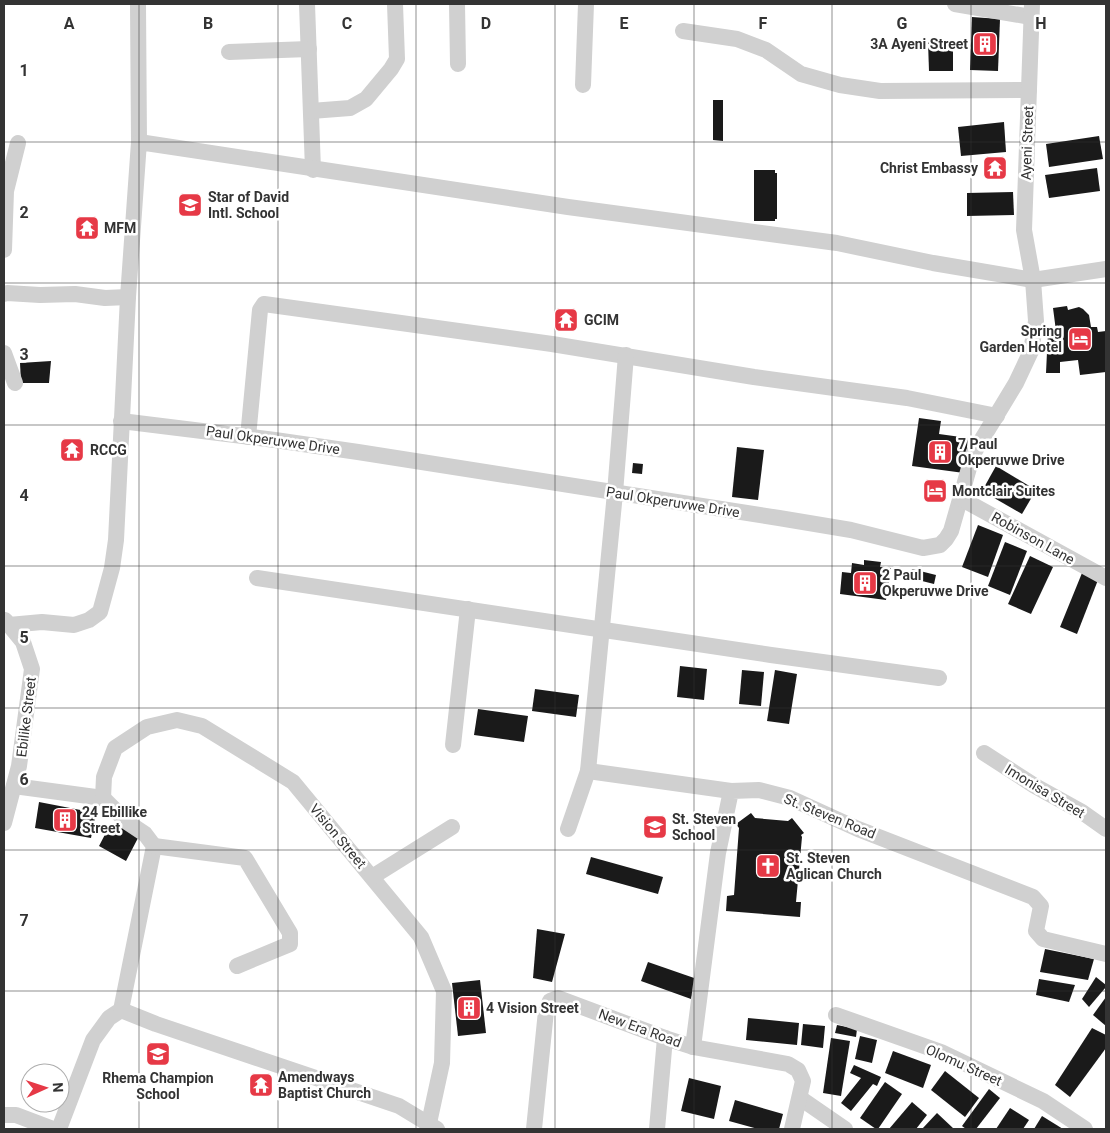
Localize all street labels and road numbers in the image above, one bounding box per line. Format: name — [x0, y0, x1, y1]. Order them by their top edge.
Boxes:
street label: Ayeni Street — [1018, 105, 1036, 180]
street label: Paul Okperuvwe Drive — [205, 423, 341, 457]
street label: Paul Okperuvwe Drive — [605, 484, 741, 520]
street label: Robinson Lane — [989, 509, 1077, 567]
street label: Ebilike Street — [13, 676, 39, 758]
street label: Imonisa Street — [1002, 761, 1088, 821]
street label: St. Steven Road — [782, 790, 878, 842]
street label: Vision Street — [306, 801, 370, 872]
street label: New Era Road — [596, 1006, 684, 1050]
street label: Olomu Street — [924, 1041, 1005, 1089]

